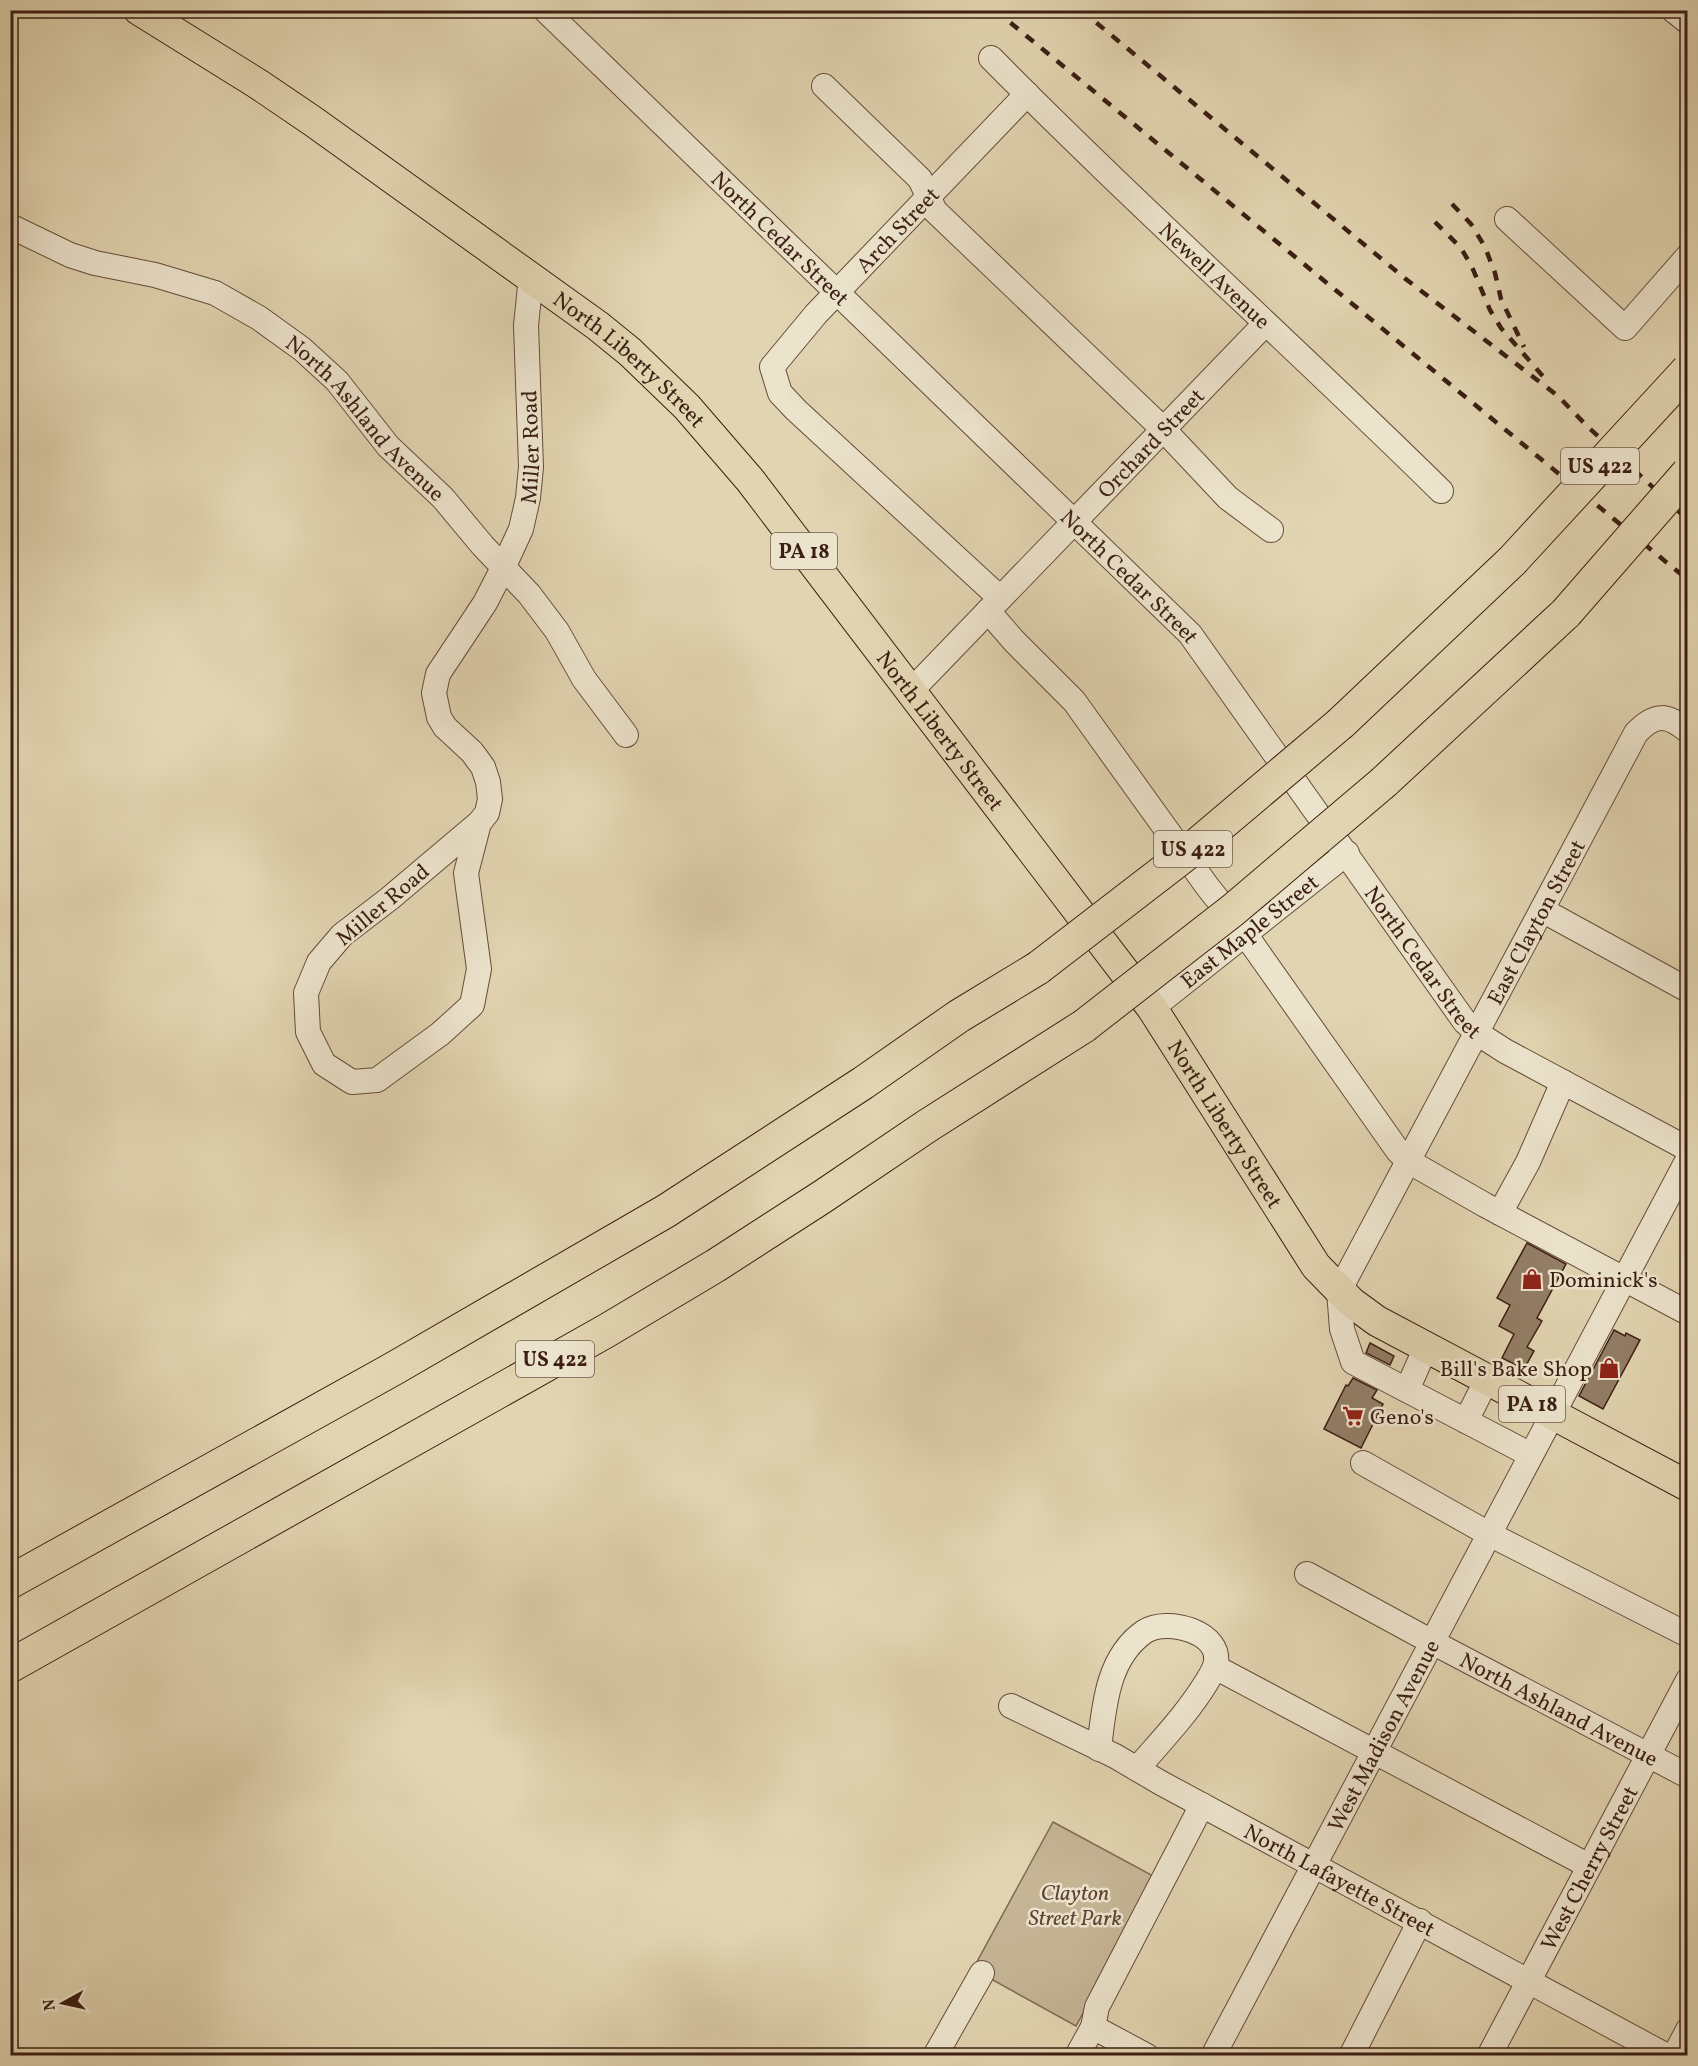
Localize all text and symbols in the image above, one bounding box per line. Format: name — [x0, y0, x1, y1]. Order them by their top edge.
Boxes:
street label: North Cedar Street — [703, 165, 855, 314]
street label: Arch Street — [850, 181, 948, 281]
street label: Newell Avenue — [1151, 216, 1276, 337]
street label: North Liberty Street — [546, 285, 712, 436]
street label: North Ashland Avenue — [278, 329, 450, 510]
street label: Orchard Street — [1092, 382, 1213, 506]
street label: Miller Road — [514, 390, 549, 506]
road number: US 422 — [1561, 448, 1639, 484]
street label: North Cedar Street — [1052, 503, 1205, 651]
road number: PA 18 — [771, 533, 837, 569]
street label: North Liberty Street — [867, 645, 1010, 819]
road number: US 422 — [1154, 831, 1232, 867]
street label: East Clayton Street — [1481, 834, 1595, 1011]
street label: Miller Road — [330, 857, 437, 954]
street label: East Maple Street — [1175, 868, 1327, 997]
street label: North Cedar Street — [1355, 881, 1487, 1048]
street label: North Liberty Street — [1158, 1035, 1289, 1216]
place label: Dominick's — [1549, 1266, 1658, 1297]
shop icon: Dominick's — [1520, 1267, 1544, 1291]
road number: US 422 — [516, 1341, 594, 1377]
place label: Bill's Bake Shop — [1440, 1355, 1592, 1386]
shop icon: Bill's Bake Shop — [1597, 1356, 1621, 1380]
road number: PA 18 — [1499, 1386, 1565, 1422]
place label: Geno's — [1370, 1403, 1434, 1434]
supermarket icon: Geno's — [1341, 1404, 1365, 1428]
street label: West Madison Avenue — [1321, 1635, 1449, 1838]
street label: North Ashland Avenue — [1453, 1646, 1663, 1776]
street label: West Cherry Street — [1535, 1781, 1647, 1957]
street label: North Lafayette Street — [1237, 1817, 1440, 1946]
park label: Clayton Street Park — [1028, 1879, 1122, 1935]
north arrow — [33, 1973, 93, 2033]
text: N — [38, 1997, 62, 2012]

